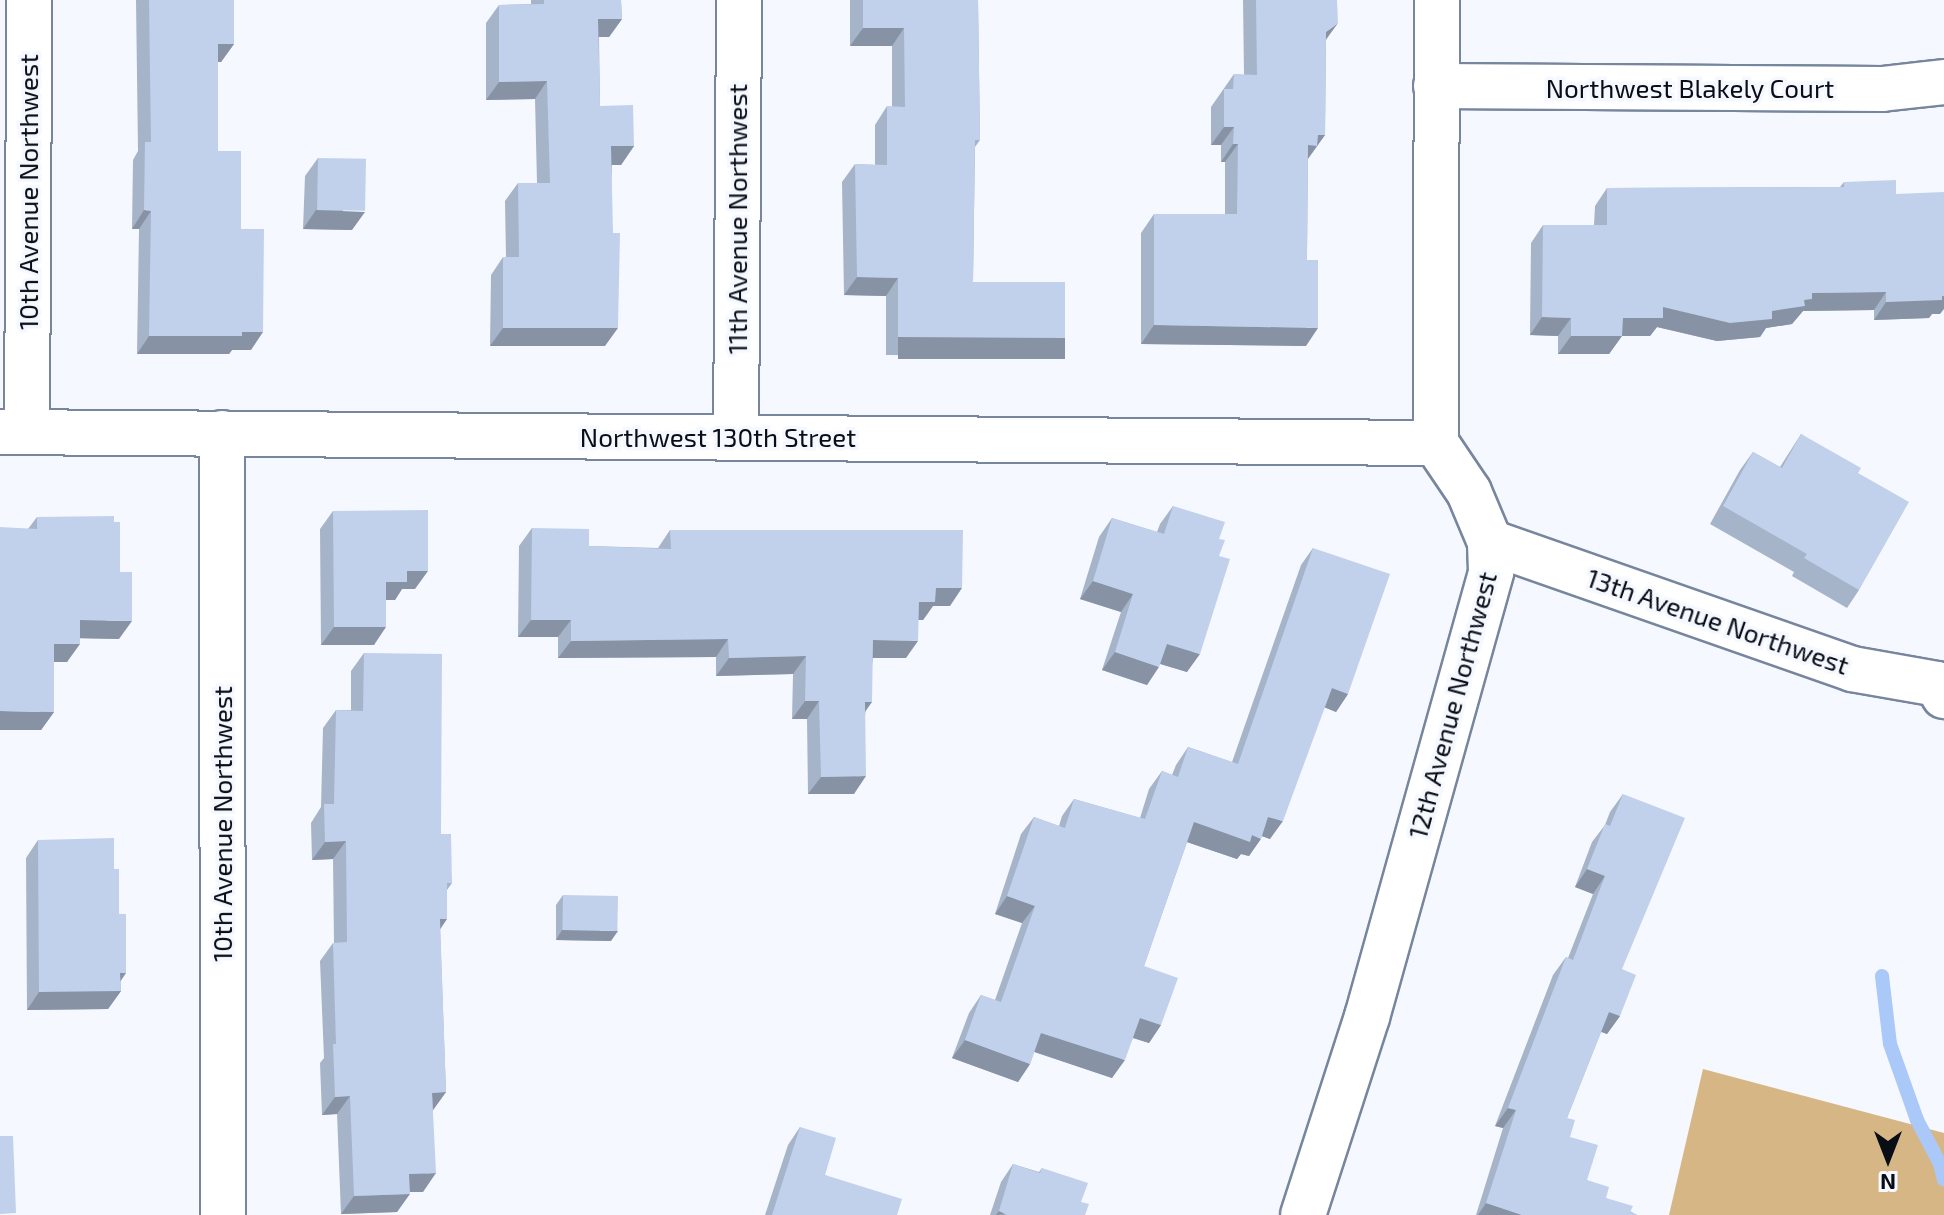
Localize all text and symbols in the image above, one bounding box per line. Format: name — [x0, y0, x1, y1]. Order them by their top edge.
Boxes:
street label: 10th Avenue Northwest — [12, 54, 44, 330]
street label: Northwest Blakely Court — [1545, 72, 1835, 104]
street label: 11th Avenue Northwest — [721, 83, 753, 355]
street label: Northwest 130th Street — [580, 421, 856, 453]
street label: 13th Avenue Northwest — [1583, 561, 1853, 681]
street label: 12th Avenue Northwest — [1401, 568, 1503, 842]
street label: 10th Avenue Northwest — [206, 686, 238, 962]
north arrow — [1848, 1119, 1928, 1199]
text: N — [1880, 1170, 1896, 1196]

